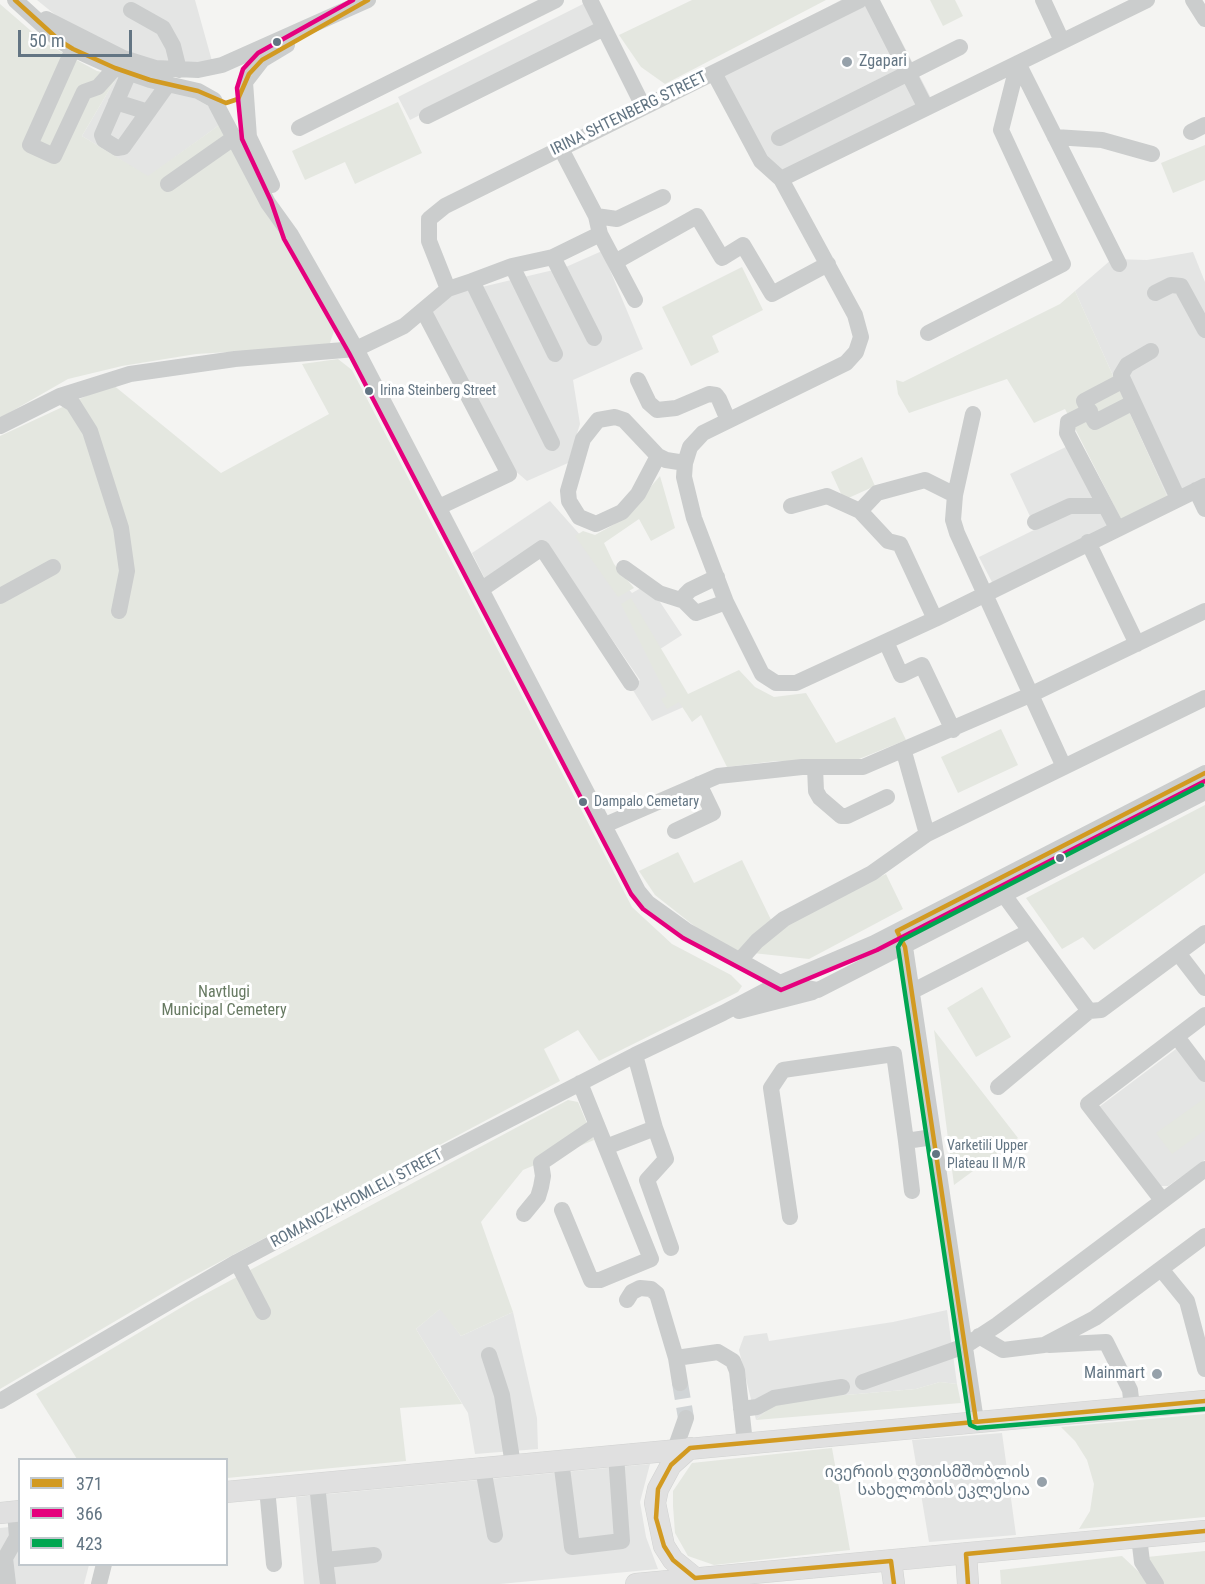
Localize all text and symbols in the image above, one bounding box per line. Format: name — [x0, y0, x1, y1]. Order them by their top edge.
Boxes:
scale bar — [21, 18, 135, 56]
text: 50 m — [29, 30, 64, 51]
unlabelled marker — [271, 36, 283, 48]
place label: Zgapari — [859, 52, 907, 72]
marker: Zgapari — [840, 55, 854, 69]
street label: IRINA SHTENBERG STREET — [548, 68, 710, 160]
place label: Irina Steinberg Street — [380, 383, 496, 399]
marker: Irina Steinberg Street — [363, 385, 375, 397]
place label: Dampalo Cemetary — [594, 794, 699, 810]
marker: Dampalo Cemetary — [577, 796, 589, 808]
unlabelled marker — [1054, 852, 1066, 864]
park label: Navtlugi Municipal Cemetery — [161, 983, 287, 1021]
place label: Varketili Upper Plateau II M/R — [947, 1138, 1028, 1170]
street label: ROMANOZ KHOMLELI STREET — [268, 1146, 446, 1252]
marker: Varketili Upper Plateau II M/R — [930, 1148, 942, 1160]
place label: Mainmart — [1084, 1364, 1145, 1384]
marker: Mainmart — [1150, 1367, 1164, 1381]
legend — [18, 1458, 228, 1566]
place label: ივერიის ღვთისმშობლის სახელობის ეკლესია — [825, 1463, 1030, 1501]
text: 371 — [76, 1473, 103, 1494]
marker: ივერიის ღვთისმშობლის სახელობის ეკლესია — [1035, 1475, 1049, 1489]
text: 366 — [76, 1503, 103, 1524]
text: 423 — [76, 1533, 103, 1554]

